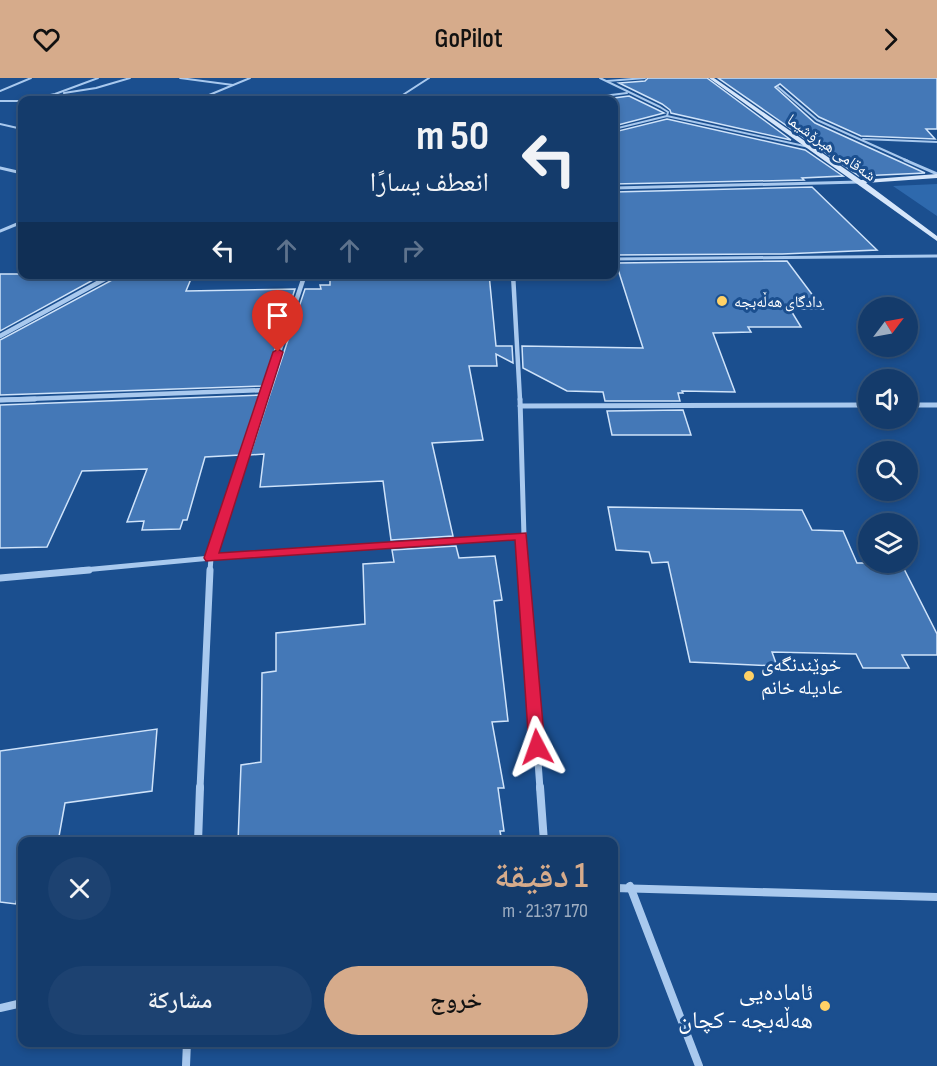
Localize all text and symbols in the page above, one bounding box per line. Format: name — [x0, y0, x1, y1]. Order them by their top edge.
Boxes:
icon: heart — [30, 23, 63, 56]
text: GoPilot — [435, 23, 503, 55]
icon: forward — [874, 23, 907, 56]
text: 50 m — [416, 111, 489, 162]
street label: شەقامی هیرۆشیما — [783, 111, 879, 186]
icon: left — [510, 120, 588, 198]
text: انعطف يسارًا — [370, 167, 489, 199]
icon: left — [207, 234, 240, 267]
icon: ahead — [270, 234, 303, 267]
icon: ahead — [333, 234, 366, 267]
icon: right — [396, 234, 429, 267]
pin — [252, 290, 303, 352]
place label: دادگای هەڵەبجە — [734, 291, 822, 312]
marker: دادگای هەڵەبجە — [715, 294, 729, 308]
north arrow — [858, 297, 918, 357]
map controls — [858, 297, 918, 573]
icon: arrive — [261, 299, 294, 332]
button: sound — [858, 369, 918, 429]
button: search — [858, 441, 918, 501]
button: layers — [858, 513, 918, 573]
place label: خوێندنگەی عادیلە خانم — [761, 653, 842, 701]
marker: خوێندنگەی عادیلە خانم — [742, 669, 756, 683]
position arrow — [505, 715, 569, 779]
text: 1 دقيقة — [494, 855, 588, 898]
button: close — [48, 857, 111, 920]
text: 170 m · 21:37 — [502, 899, 588, 923]
button: مشاركة — [48, 966, 312, 1035]
button: خروج — [324, 966, 588, 1035]
place label: ئامادەیی هەڵەبجە - کچان — [678, 978, 813, 1035]
marker: ئامادەیی هەڵەبجە - کچان — [818, 999, 832, 1013]

